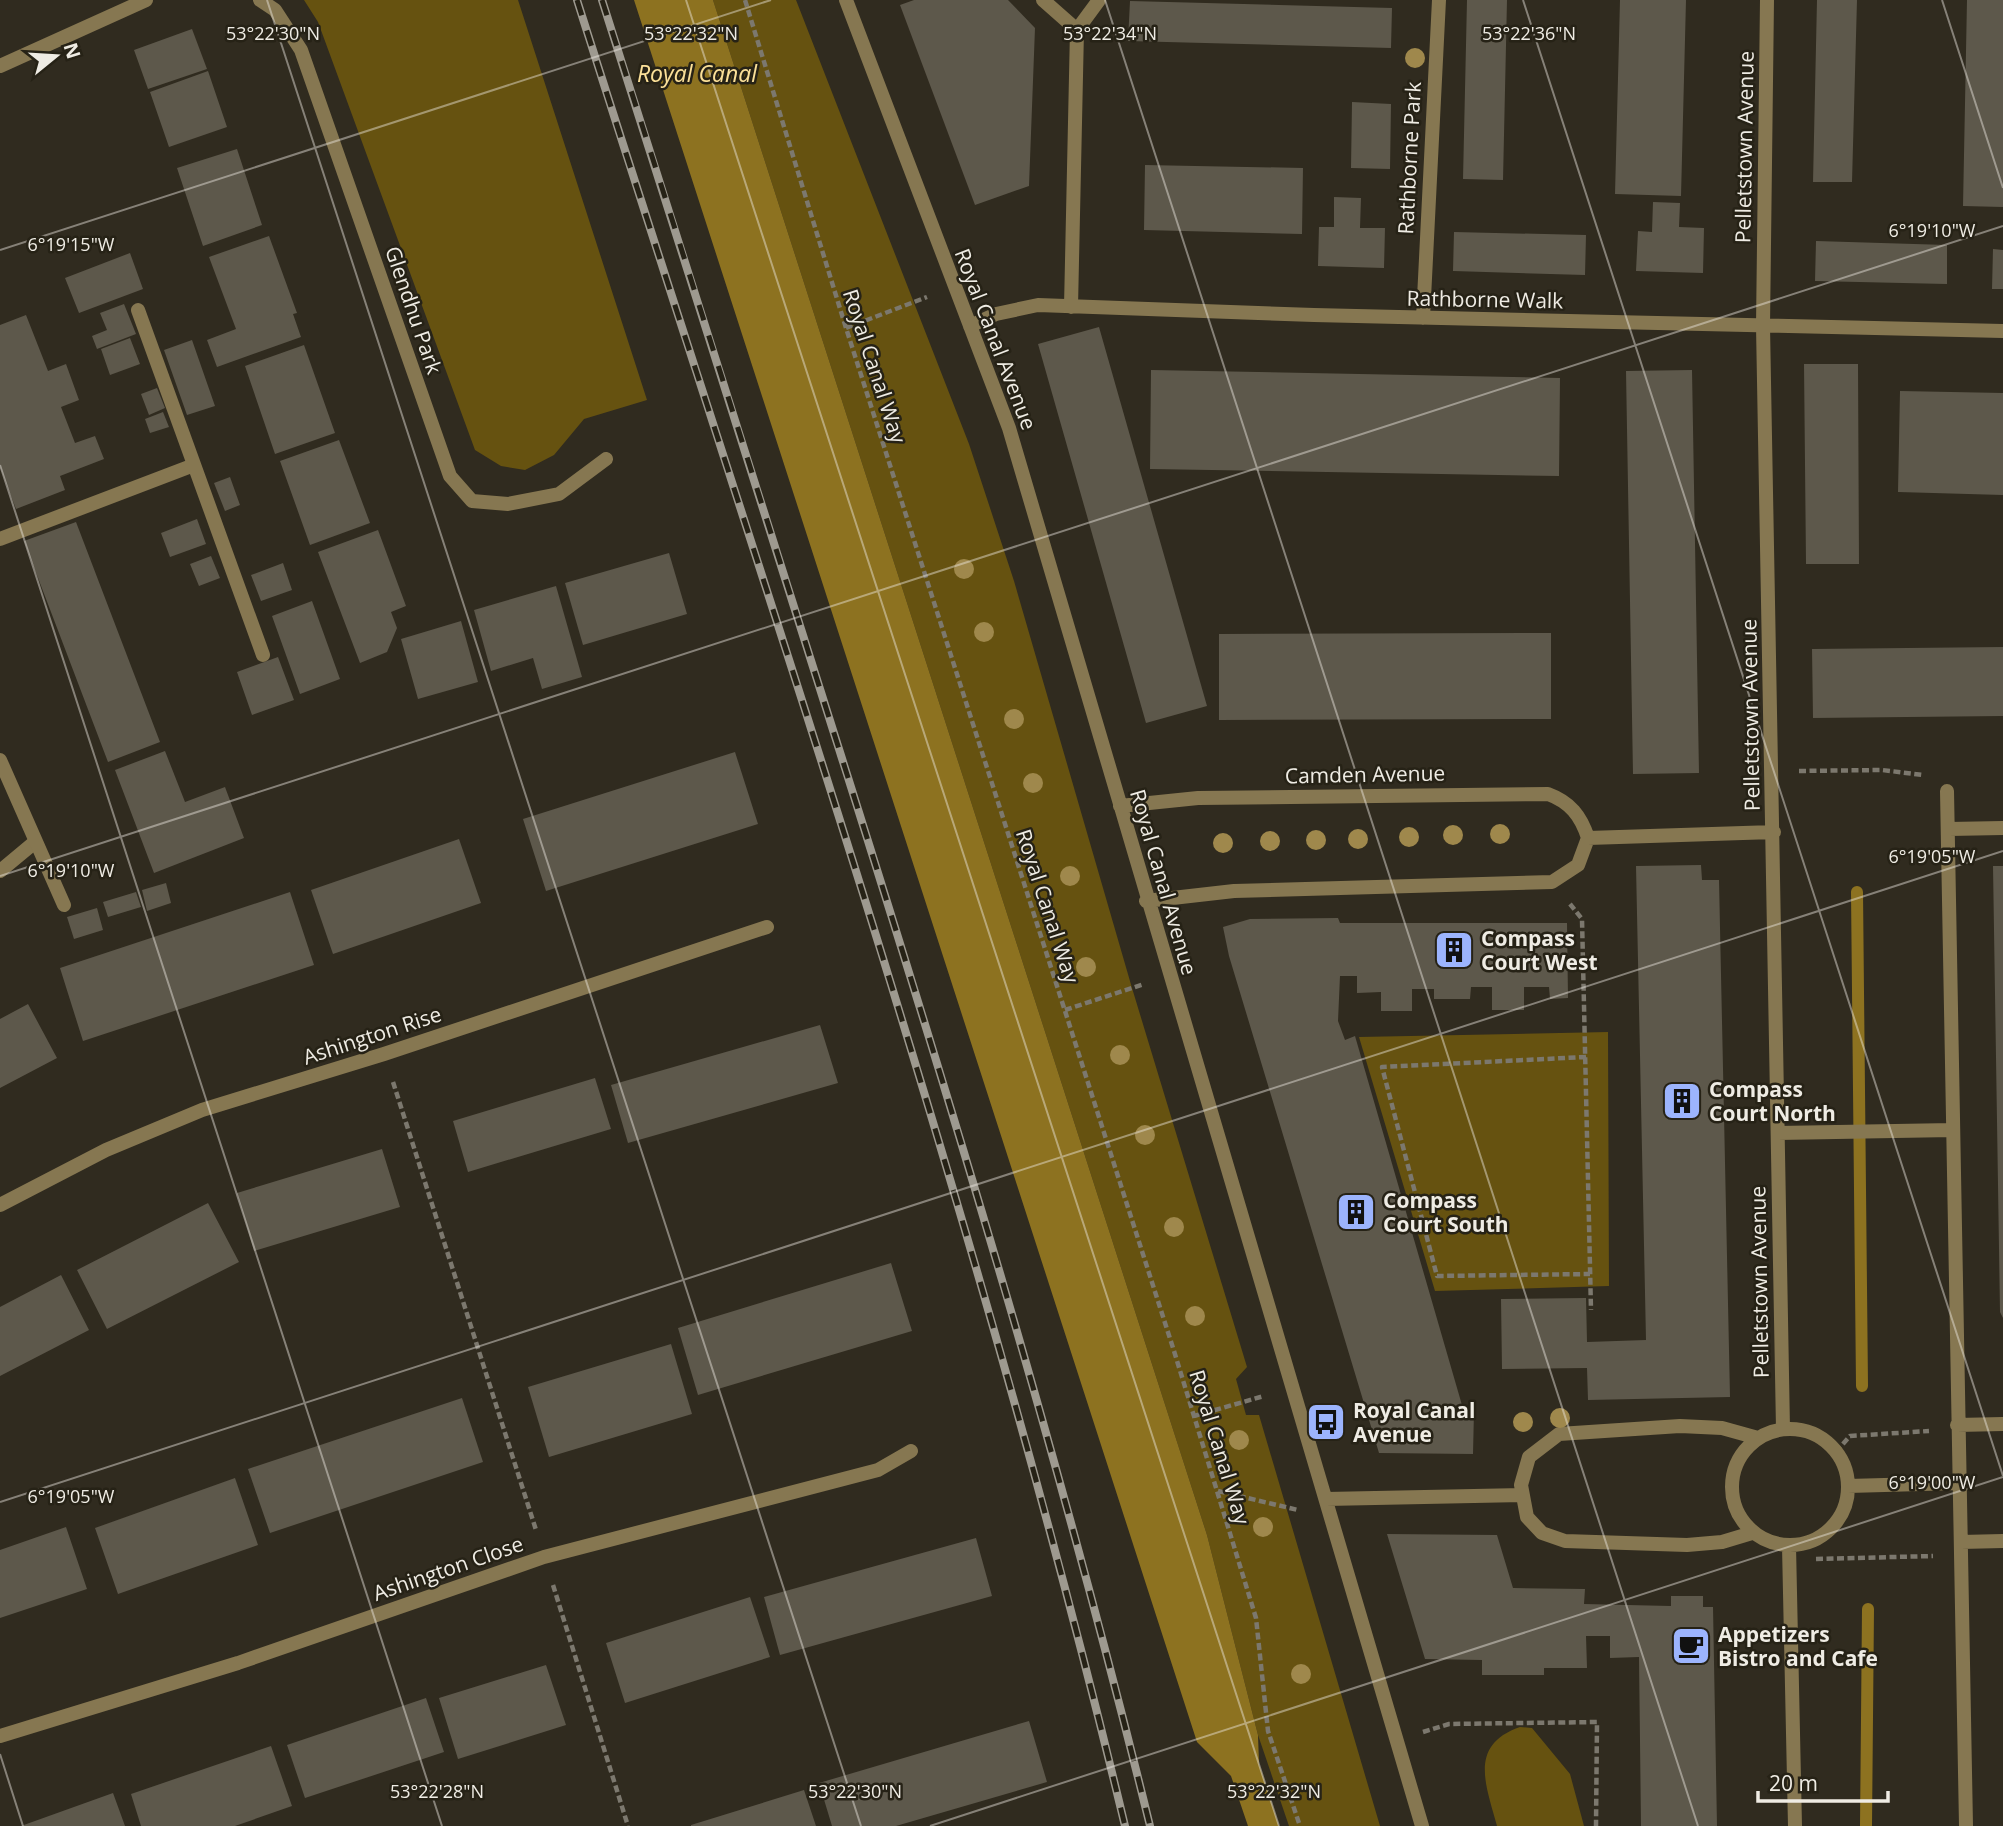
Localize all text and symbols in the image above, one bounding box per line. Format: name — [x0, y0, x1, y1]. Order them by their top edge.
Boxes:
north arrow — [21, 21, 91, 91]
text: 53°22'30"N — [226, 21, 320, 45]
text: 53°22'32"N — [644, 21, 738, 45]
text: 53°22'34"N — [1063, 21, 1157, 45]
text: 53°22'36"N — [1482, 21, 1576, 45]
text: N — [57, 39, 87, 62]
street label: Pelletstown Avenue — [1728, 51, 1760, 243]
water label: Royal Canal — [637, 57, 758, 89]
street label: Rathborne Park — [1391, 81, 1427, 235]
text: 6°19'10"W — [1889, 218, 1976, 242]
text: 6°19'15"W — [28, 232, 115, 256]
street label: Glendhu Park — [379, 242, 449, 378]
street label: Royal Canal Avenue — [949, 244, 1043, 434]
street label: Rathborne Walk — [1406, 284, 1564, 314]
street label: Royal Canal Way — [837, 285, 913, 447]
street label: Pelletstown Avenue — [1734, 619, 1766, 811]
street label: Camden Avenue — [1285, 759, 1445, 789]
street label: Royal Canal Avenue — [1124, 786, 1204, 978]
street label: Royal Canal Way — [1010, 825, 1086, 987]
text: 6°19'05"W — [1889, 844, 1976, 868]
text: 6°19'10"W — [28, 858, 115, 882]
place label: Compass Court West — [1481, 924, 1598, 976]
building icon: Compass Court West — [1433, 929, 1475, 971]
street label: Ashington Rise — [299, 999, 445, 1071]
place label: Compass Court North — [1709, 1075, 1836, 1127]
building icon: Compass Court North — [1661, 1080, 1703, 1122]
place label: Compass Court South — [1383, 1186, 1509, 1238]
street label: Pelletstown Avenue — [1743, 1186, 1775, 1378]
building icon: Compass Court South — [1335, 1191, 1377, 1233]
street label: Royal Canal Way — [1183, 1366, 1257, 1528]
place label: Royal Canal Avenue — [1353, 1396, 1475, 1448]
bus stop icon: Royal Canal Avenue — [1305, 1401, 1347, 1443]
text: 6°19'00"W — [1889, 1470, 1976, 1494]
text: 6°19'05"W — [28, 1484, 115, 1508]
street label: Ashington Close — [369, 1529, 527, 1607]
place label: Appetizers Bistro and Cafe — [1718, 1620, 1878, 1672]
cafe icon: Appetizers Bistro and Cafe — [1670, 1625, 1712, 1667]
scale bar — [1758, 1759, 1888, 1803]
text: 20 m — [1769, 1769, 1818, 1797]
text: 53°22'28"N — [390, 1779, 484, 1803]
text: 53°22'30"N — [808, 1779, 902, 1803]
text: 53°22'32"N — [1227, 1779, 1321, 1803]

